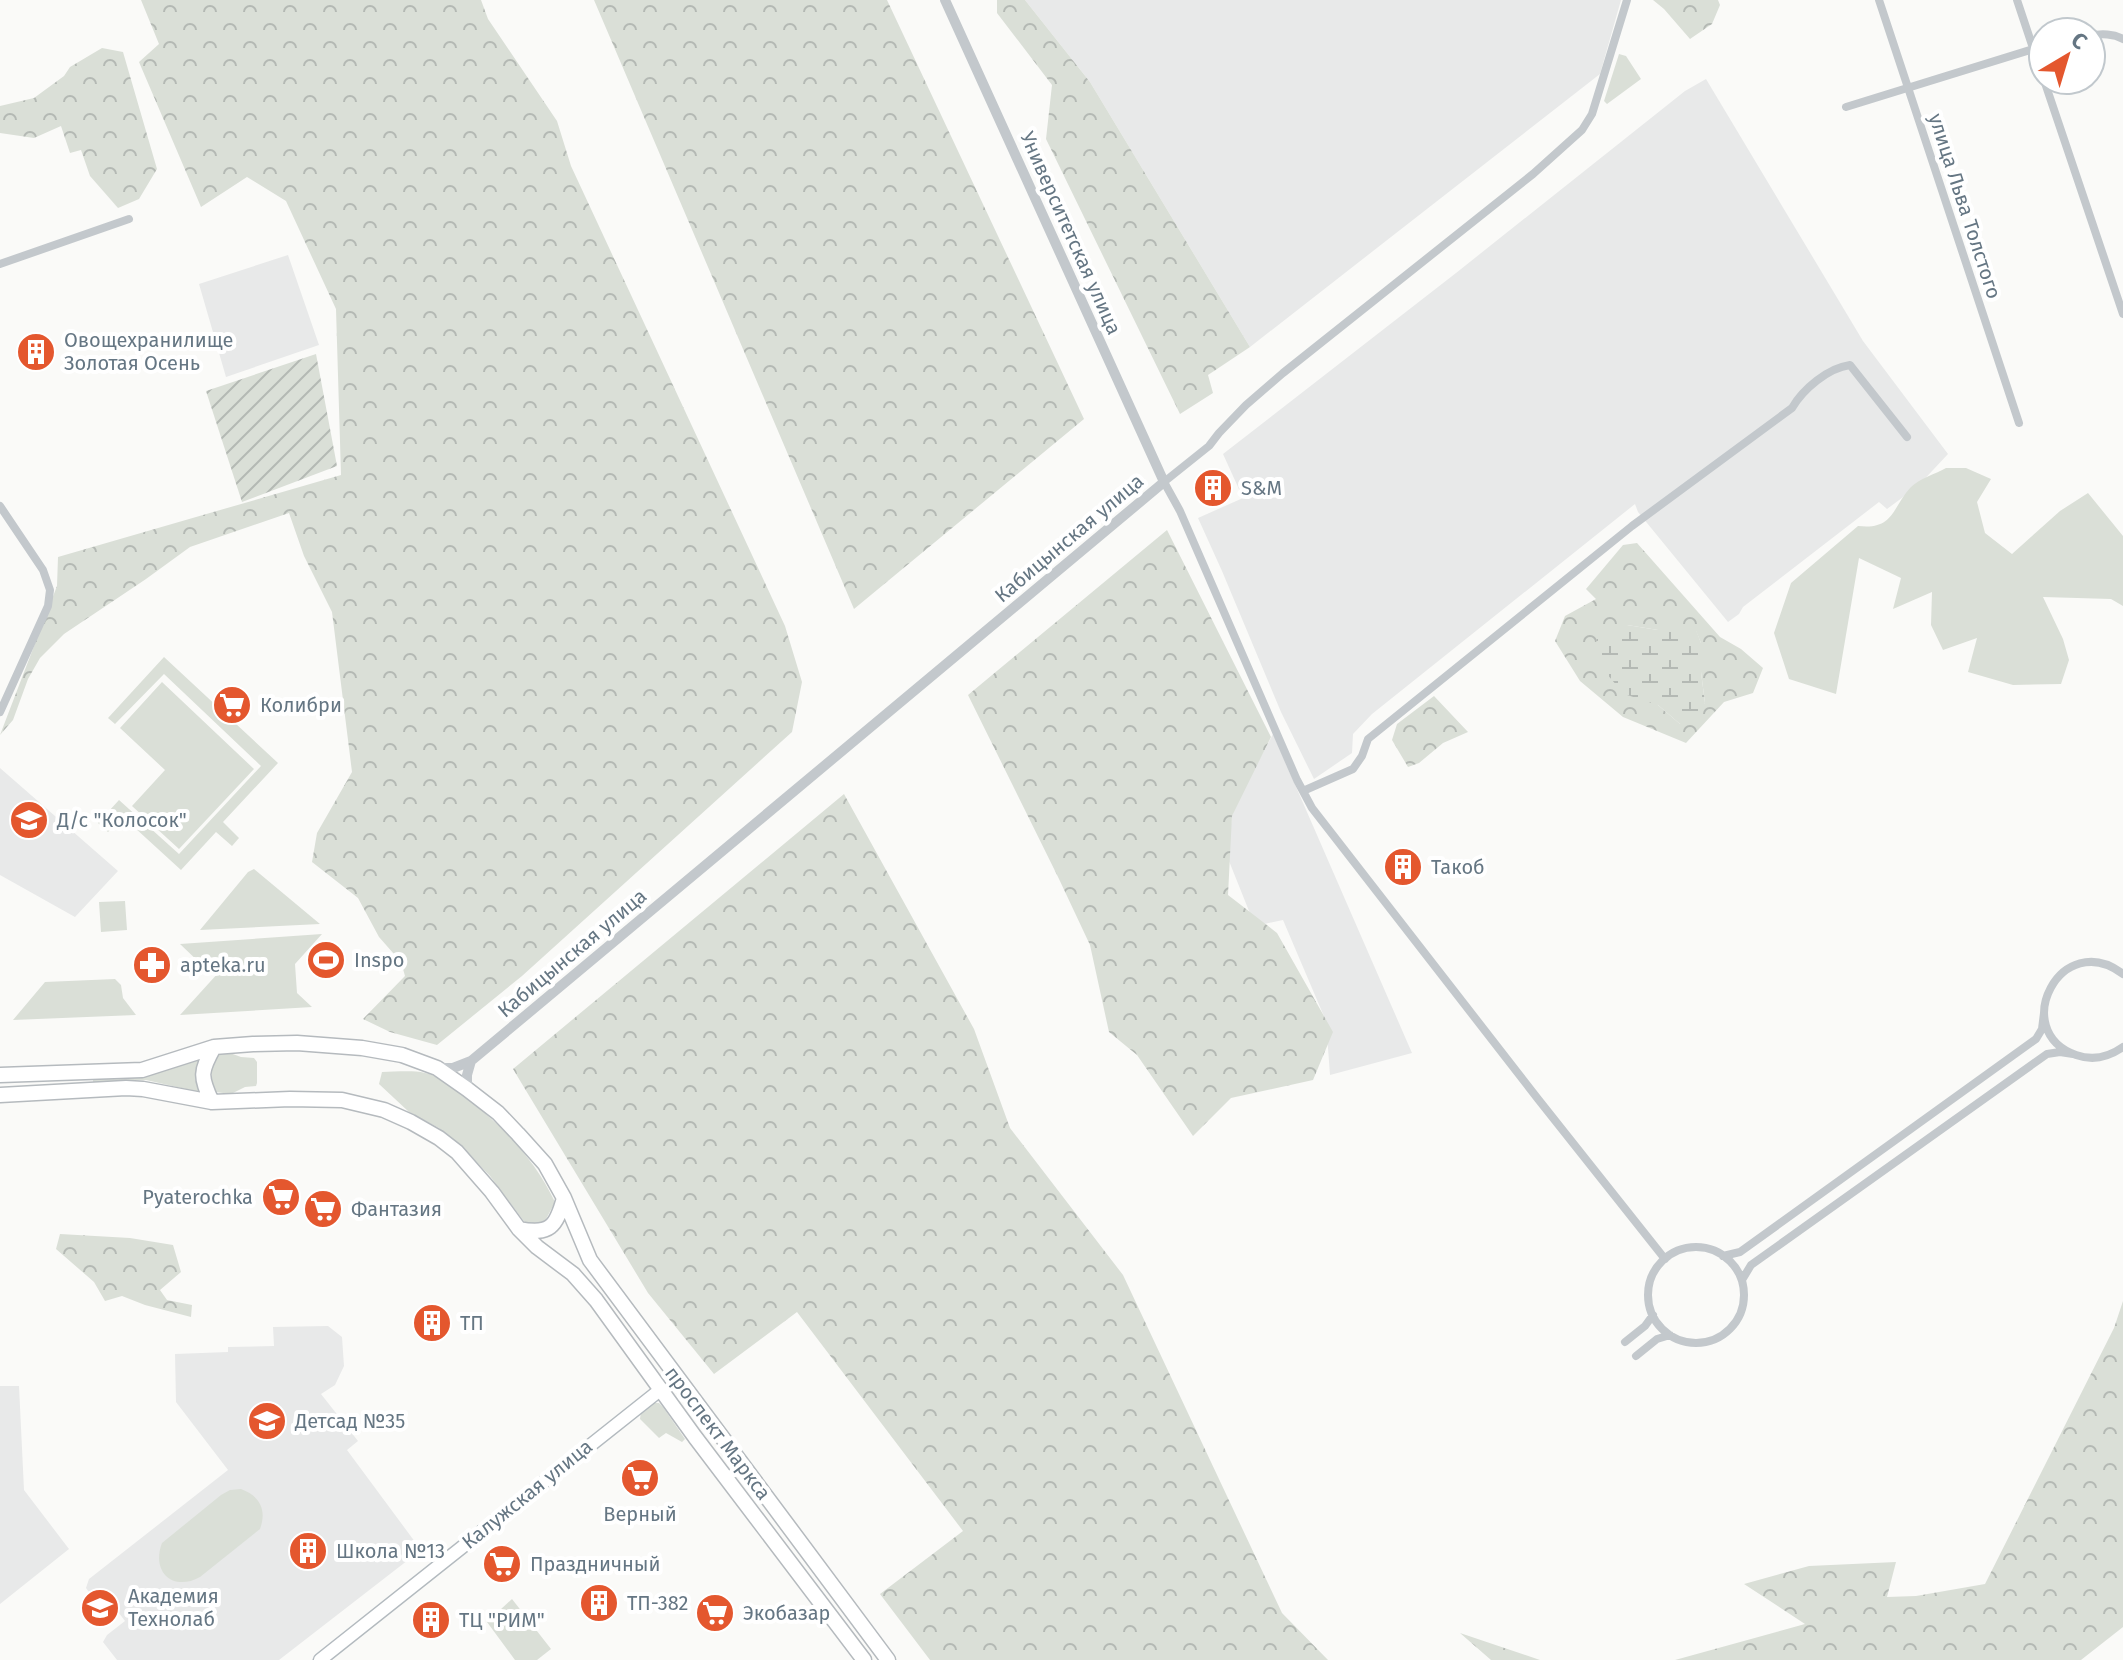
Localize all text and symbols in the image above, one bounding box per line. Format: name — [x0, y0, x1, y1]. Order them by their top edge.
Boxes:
north arrow — [2027, 16, 2107, 96]
text: С — [2066, 26, 2093, 55]
street label: улица Льва Толстого — [1924, 110, 2006, 302]
street label: Университетская улица — [1015, 128, 1127, 338]
place label: Овощехранилище Золотая Осень — [64, 328, 233, 375]
building icon: Овощехранилище Золотая Осень — [15, 331, 57, 373]
building icon: S&M — [1192, 467, 1234, 509]
street label: Кабицынская улица — [990, 469, 1148, 607]
place label: S&M — [1241, 476, 1282, 500]
supermarket icon: Колибри — [211, 684, 253, 726]
place label: Колибри — [260, 693, 342, 717]
school or university icon: Д/с "Колосок" — [8, 799, 50, 841]
place label: Д/с "Колосок" — [56, 808, 187, 832]
building icon: Такоб — [1382, 846, 1424, 888]
place label: Такоб — [1431, 855, 1485, 879]
street label: Кабицынская улица — [493, 884, 651, 1022]
sports icon: Inspo — [305, 939, 347, 981]
pharmacy icon: apteka.ru — [131, 944, 173, 986]
place label: Inspo — [354, 948, 405, 972]
place label: apteka.ru — [180, 953, 266, 977]
supermarket icon: Pyaterochka — [260, 1176, 302, 1218]
place label: Pyaterochka — [142, 1185, 253, 1209]
supermarket icon: Фантазия — [302, 1188, 344, 1230]
place label: Фантазия — [351, 1197, 442, 1221]
building icon: ТП — [411, 1302, 453, 1344]
place label: ТП — [460, 1311, 484, 1335]
street label: проспект Маркса — [660, 1361, 776, 1505]
school or university icon: Детсад №35 — [246, 1400, 288, 1442]
place label: Детсад №35 — [294, 1409, 405, 1433]
street label: Калужская улица — [457, 1434, 597, 1554]
supermarket icon: Верный — [619, 1457, 661, 1499]
place label: Верный — [603, 1502, 677, 1526]
building icon: Школа №13 — [287, 1530, 329, 1572]
place label: Школа №13 — [336, 1539, 445, 1563]
supermarket icon: Праздничный — [481, 1543, 523, 1585]
place label: Праздничный — [530, 1552, 660, 1576]
building icon: ТП-382 — [578, 1582, 620, 1624]
place label: Академия Технолаб — [128, 1584, 219, 1631]
school or university icon: Академия Технолаб — [79, 1587, 121, 1629]
place label: ТП-382 — [627, 1591, 688, 1615]
supermarket icon: Экобазар — [694, 1592, 736, 1634]
building icon: ТЦ "РИМ" — [410, 1599, 452, 1641]
place label: Экобазар — [743, 1601, 830, 1625]
place label: ТЦ "РИМ" — [459, 1608, 545, 1632]

